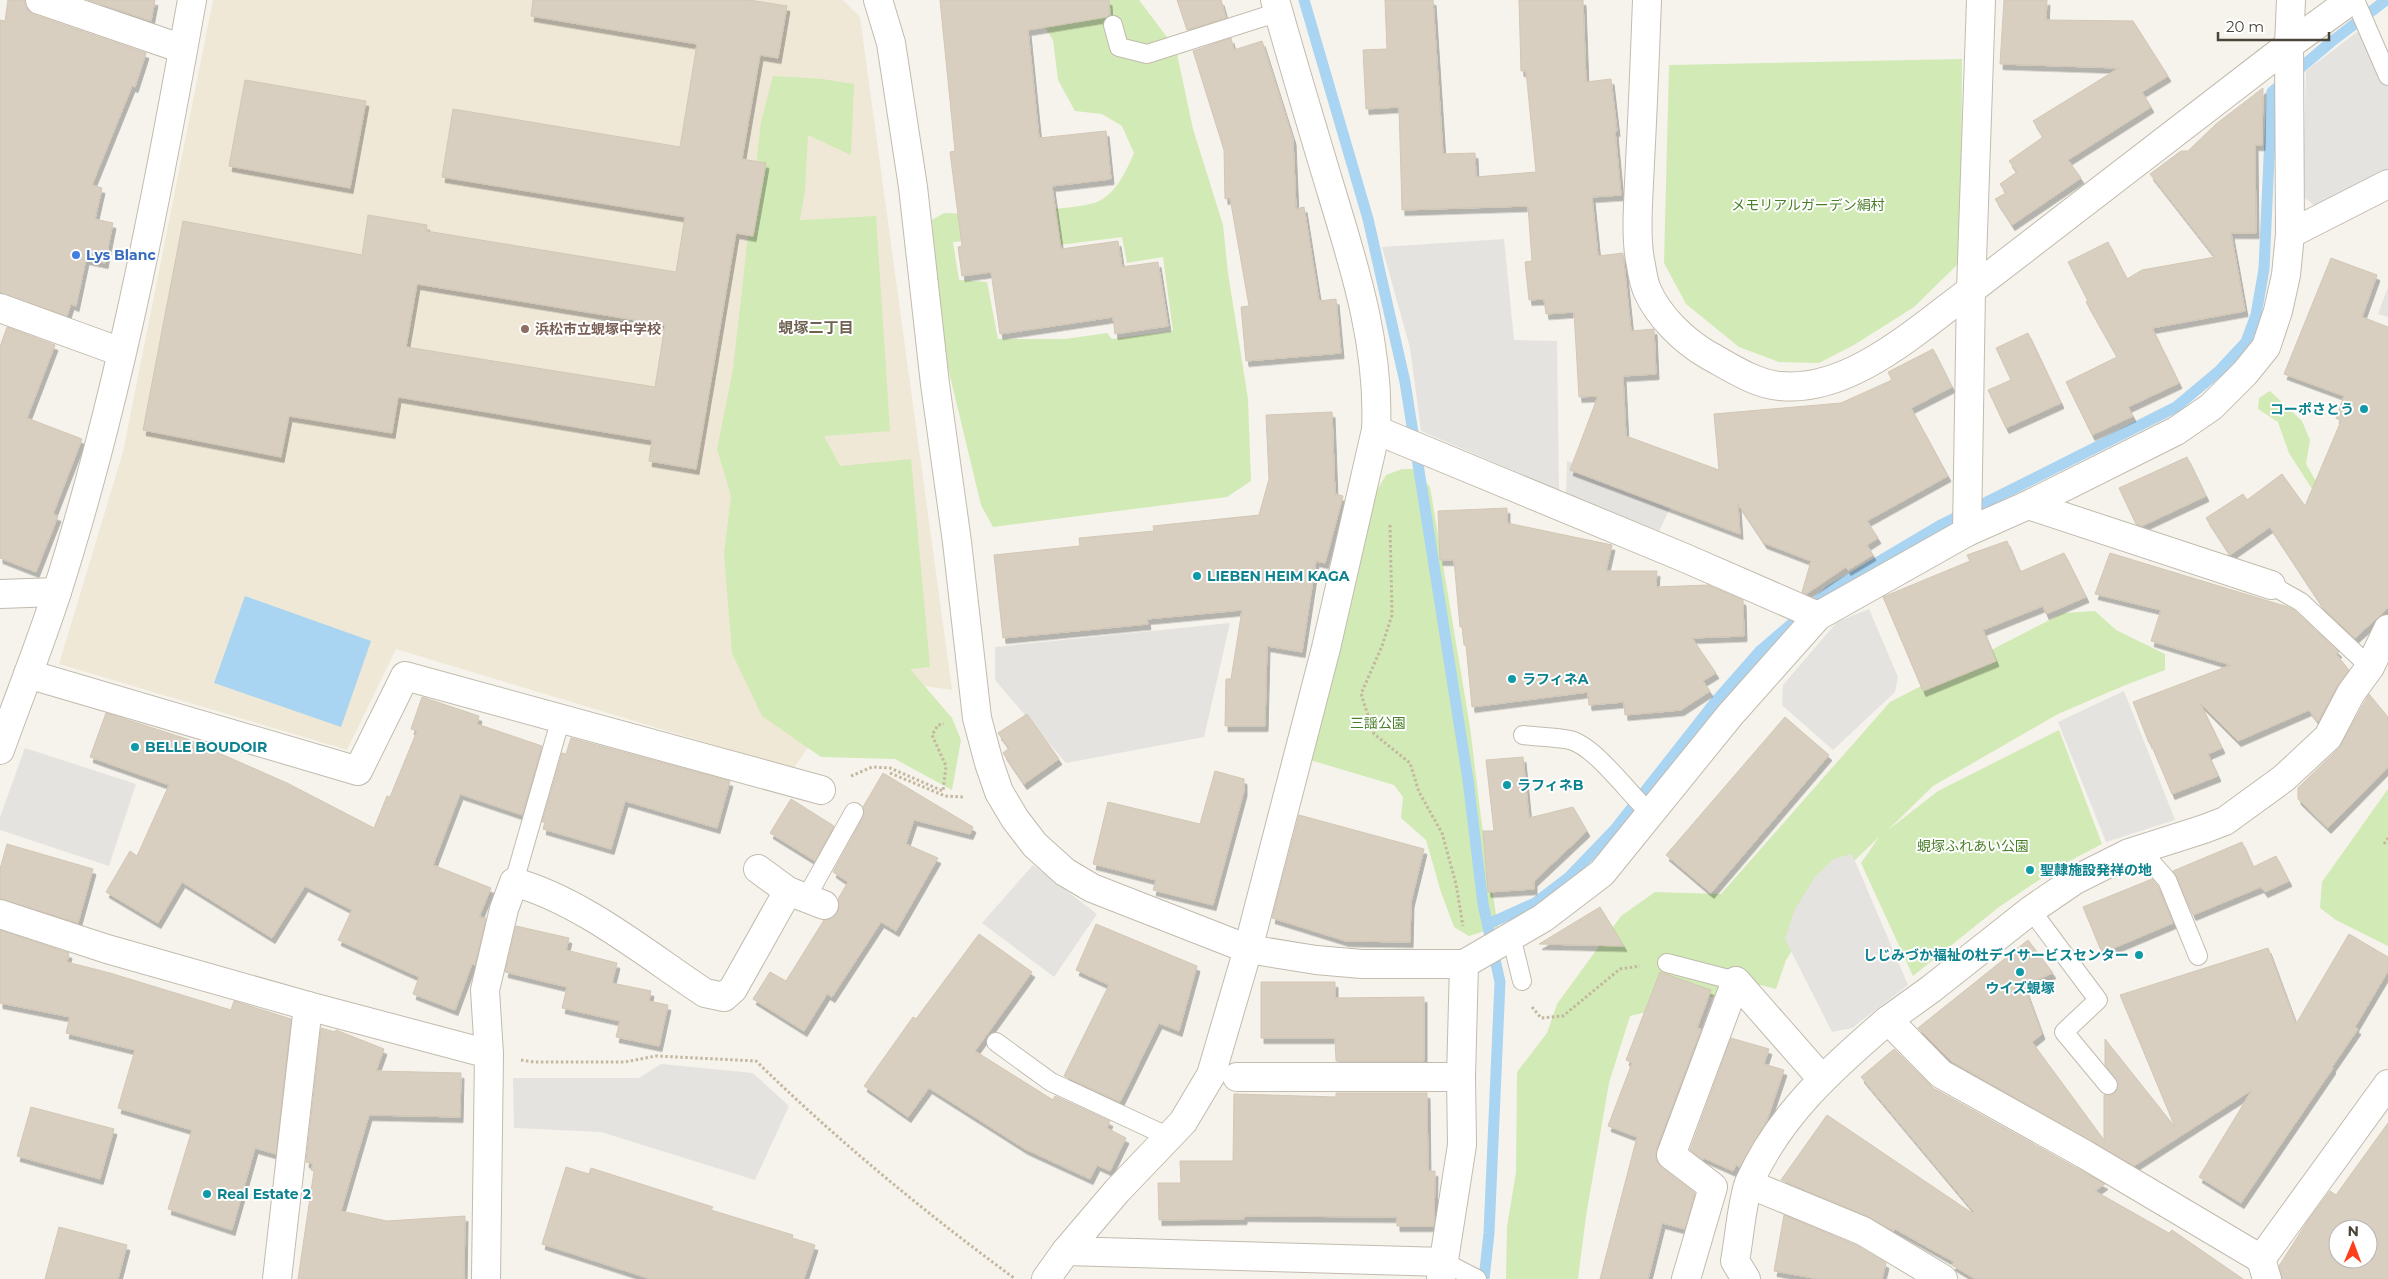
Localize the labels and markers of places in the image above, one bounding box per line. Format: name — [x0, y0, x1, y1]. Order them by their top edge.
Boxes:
place label: Lys Blanc — [86, 246, 156, 264]
marker: Lys Blanc — [70, 249, 82, 261]
place label: 浜松市立蜆塚中学校 — [535, 320, 661, 338]
marker: 浜松市立蜆塚中学校 — [519, 323, 531, 335]
place label: コーポさとう — [2270, 400, 2354, 418]
marker: コーポさとう — [2358, 403, 2370, 415]
place label: LIEBEN HEIM KAGA — [1207, 567, 1350, 585]
marker: LIEBEN HEIM KAGA — [1191, 570, 1203, 582]
place label: ラフィネA — [1522, 670, 1589, 688]
marker: ラフィネA — [1506, 673, 1518, 685]
place label: BELLE BOUDOIR — [145, 738, 267, 756]
marker: BELLE BOUDOIR — [129, 741, 141, 753]
place label: ラフィネB — [1517, 776, 1584, 794]
marker: ラフィネB — [1501, 779, 1513, 791]
place label: 聖隷施設発祥の地 — [2040, 861, 2152, 879]
marker: 聖隷施設発祥の地 — [2024, 864, 2036, 876]
place label: しじみづか福祉の杜デイサービスセンター — [1863, 946, 2129, 964]
marker: しじみづか福祉の杜デイサービスセンター — [2133, 949, 2145, 961]
marker: ウイズ蜆塚 — [2014, 966, 2026, 978]
place label: ウイズ蜆塚 — [1985, 979, 2055, 997]
place label: Real Estate 2 — [217, 1185, 311, 1203]
marker: Real Estate 2 — [201, 1188, 213, 1200]

